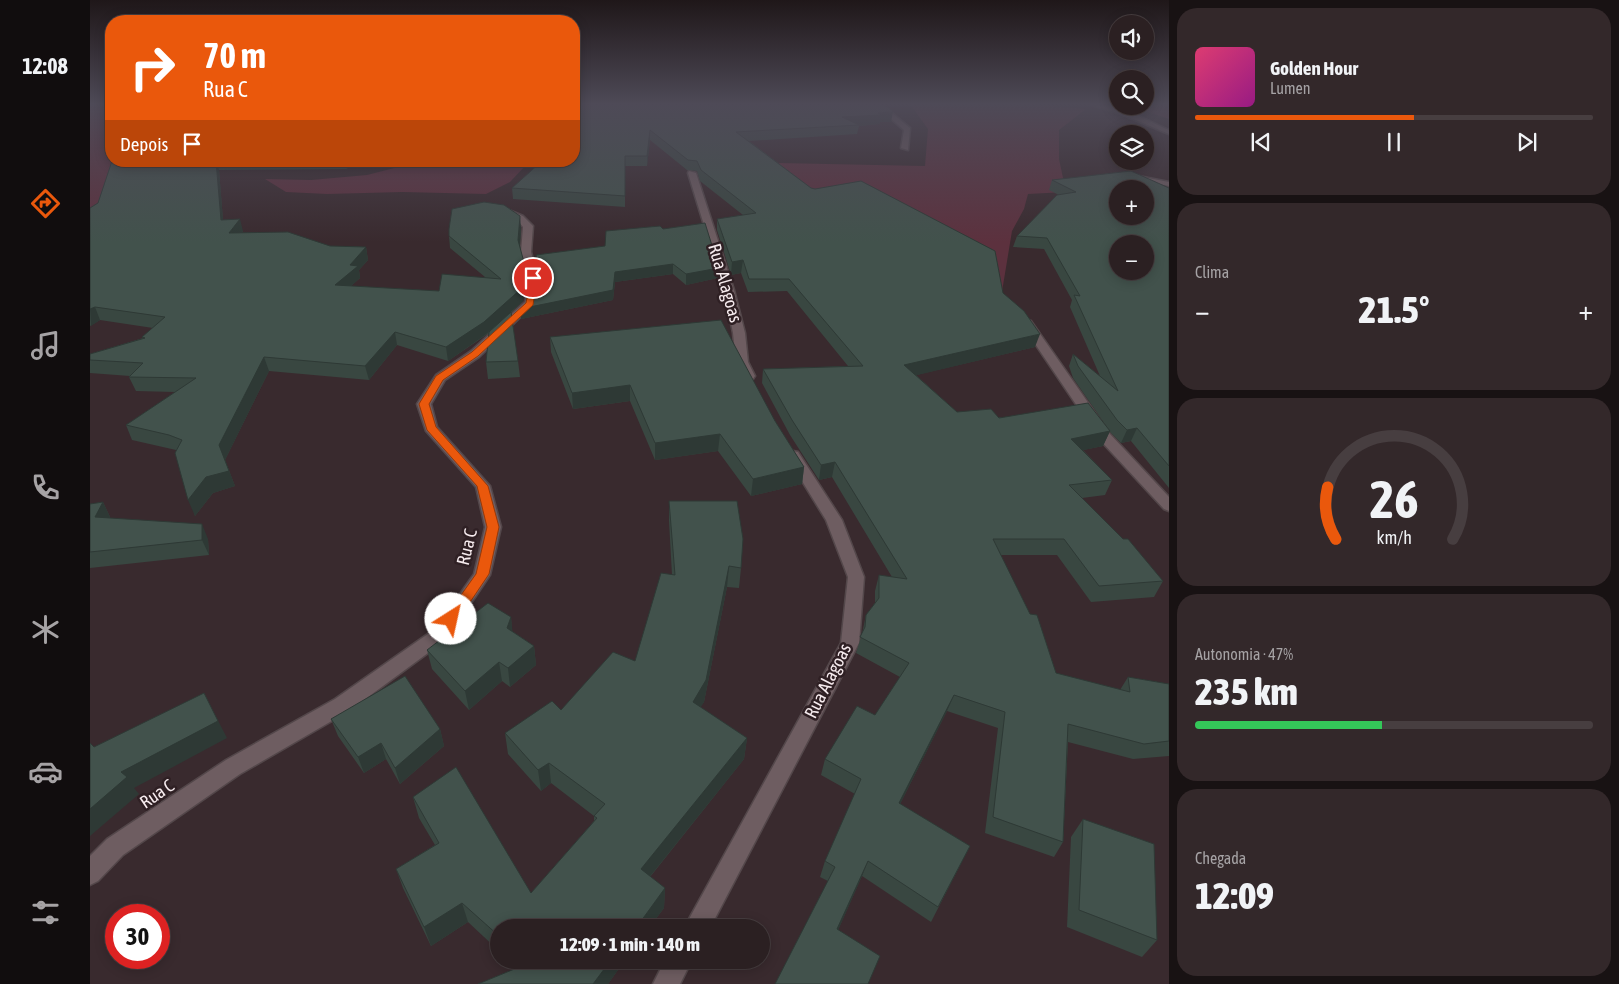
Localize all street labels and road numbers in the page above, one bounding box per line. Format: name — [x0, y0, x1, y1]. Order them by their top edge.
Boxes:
street label: Rua Alagoas — [704, 241, 747, 325]
street label: Rua C — [452, 527, 481, 567]
street label: Rua Alagoas — [800, 640, 855, 722]
street label: Rua C — [136, 775, 178, 813]

